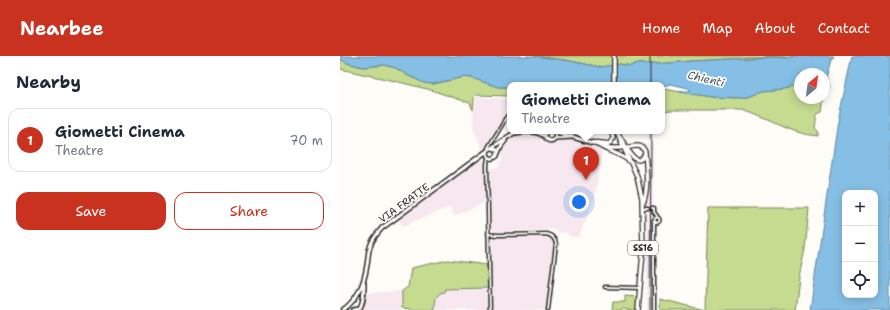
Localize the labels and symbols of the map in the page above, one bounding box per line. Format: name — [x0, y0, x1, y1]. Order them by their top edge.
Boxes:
water label: Chienti — [686, 68, 727, 91]
north arrow — [794, 68, 830, 104]
pin: 1 — [573, 147, 599, 180]
street label: VIA FRATTE — [376, 180, 432, 226]
your location — [569, 192, 589, 212]
road number: SS16 — [628, 241, 658, 255]

